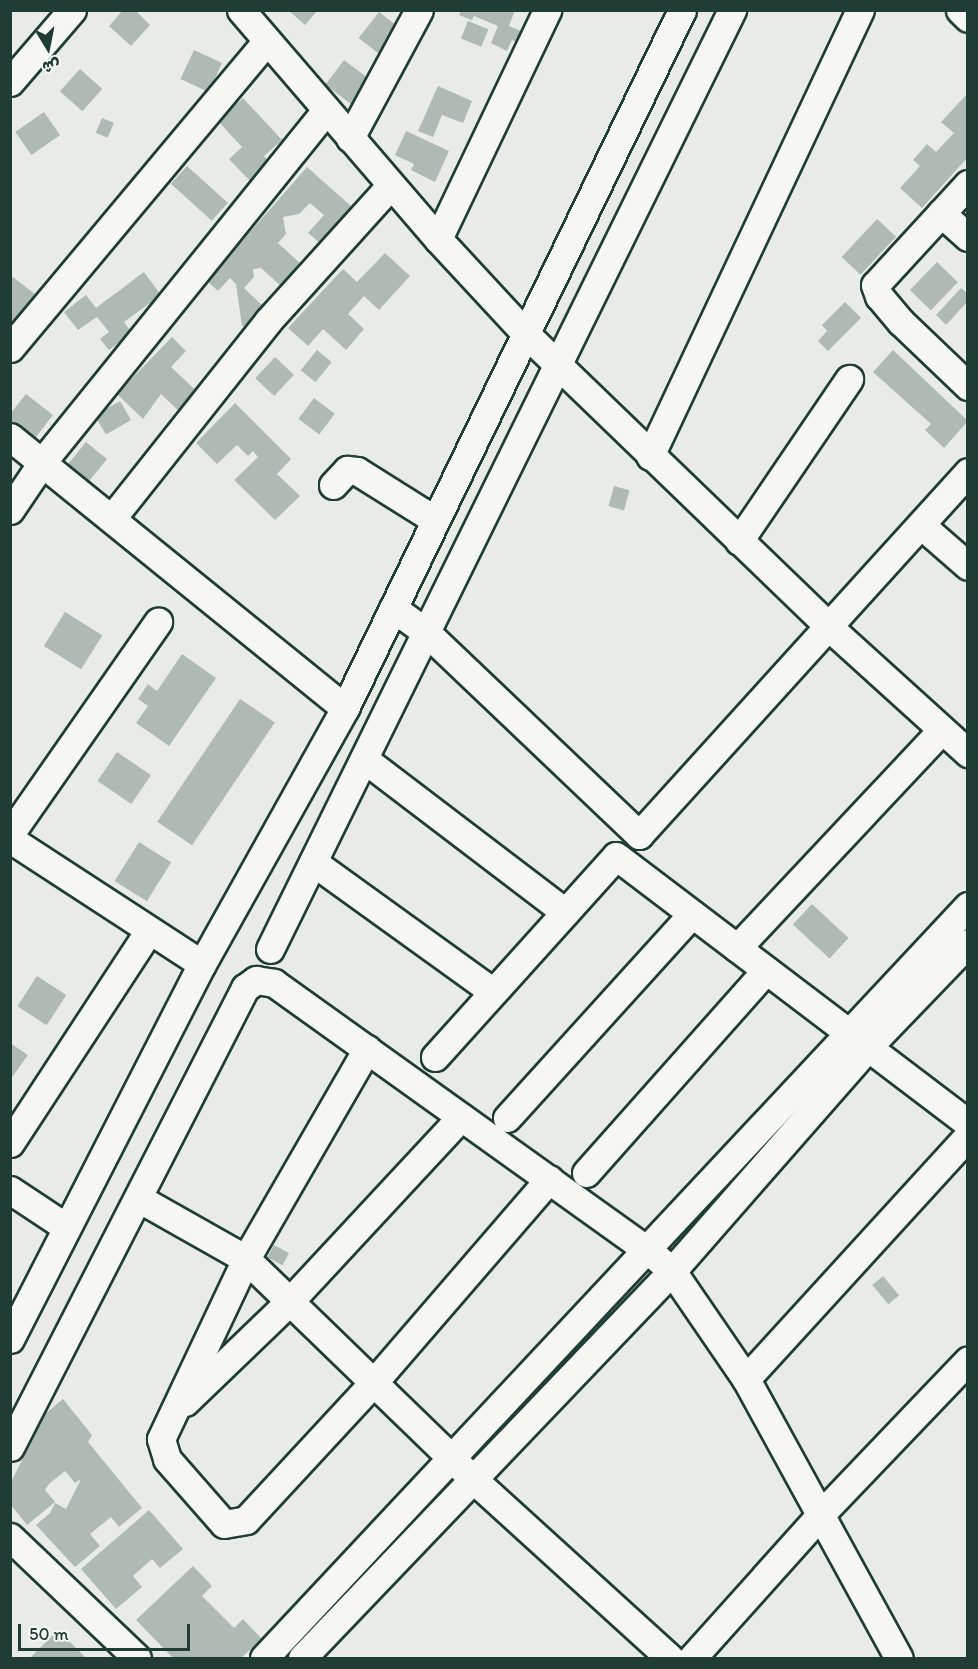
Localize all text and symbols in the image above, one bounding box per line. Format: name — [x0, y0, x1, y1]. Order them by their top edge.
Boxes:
north arrow — [18, 18, 78, 78]
text: ش — [41, 55, 62, 77]
scale bar — [21, 1612, 194, 1650]
text: 50 m — [29, 1623, 69, 1645]

